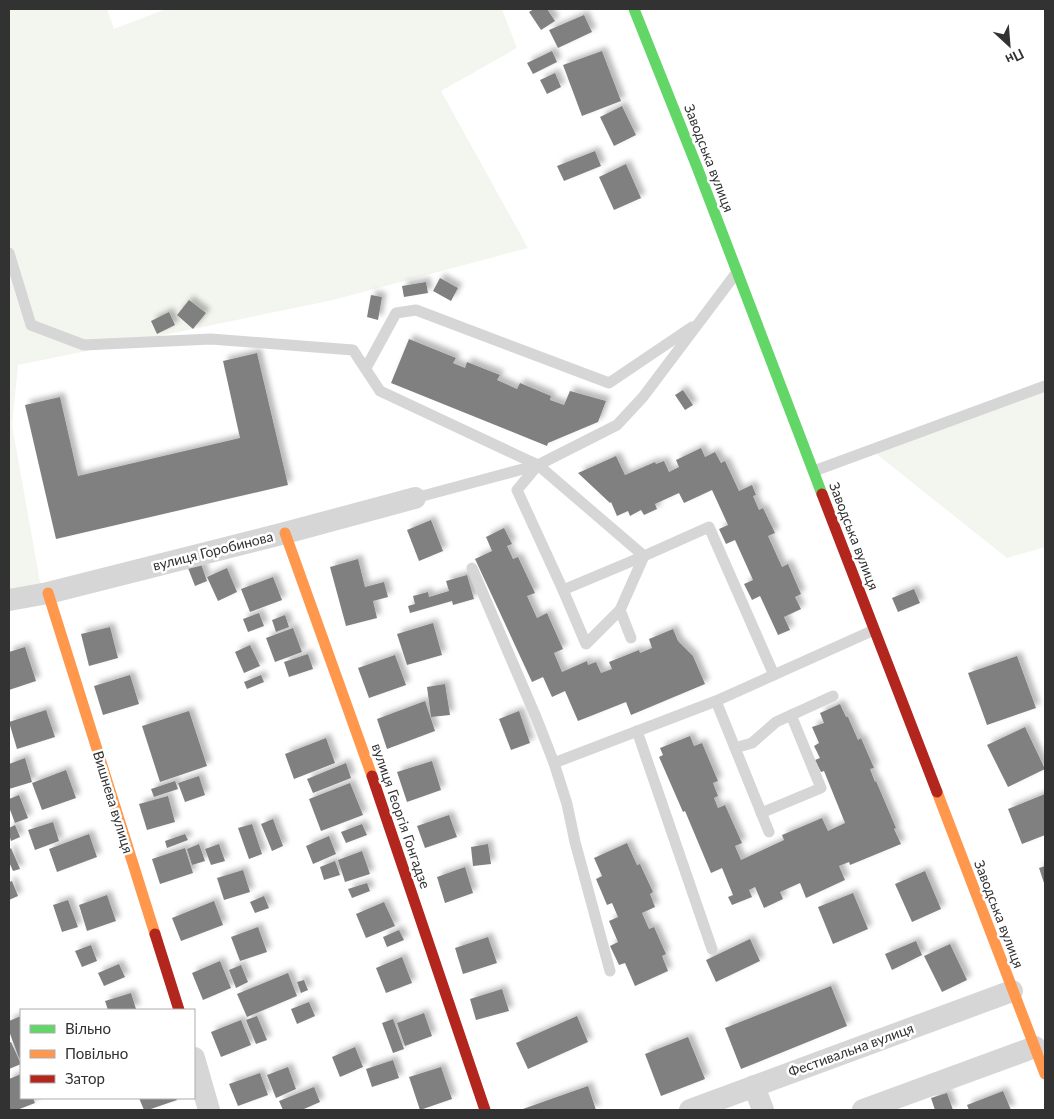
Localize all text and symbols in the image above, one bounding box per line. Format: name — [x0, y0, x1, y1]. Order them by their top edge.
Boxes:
north arrow — [984, 20, 1034, 70]
text: Пн — [1003, 45, 1027, 69]
street label: Заводська вулиця — [681, 101, 738, 214]
street label: Заводська вулиця — [826, 479, 883, 592]
street label: вулиця Горобинова — [151, 527, 275, 574]
street label: вулиця Георгія Гонгадзе — [369, 741, 434, 891]
street label: Вишнева вулиця — [90, 749, 137, 855]
street label: Заводська вулиця — [971, 857, 1028, 970]
legend — [20, 1009, 195, 1099]
text: Вільно — [65, 1019, 111, 1037]
street label: Фестивальна вулиця — [786, 1019, 916, 1080]
text: Повільно — [65, 1044, 128, 1062]
text: Затор — [65, 1069, 105, 1087]

